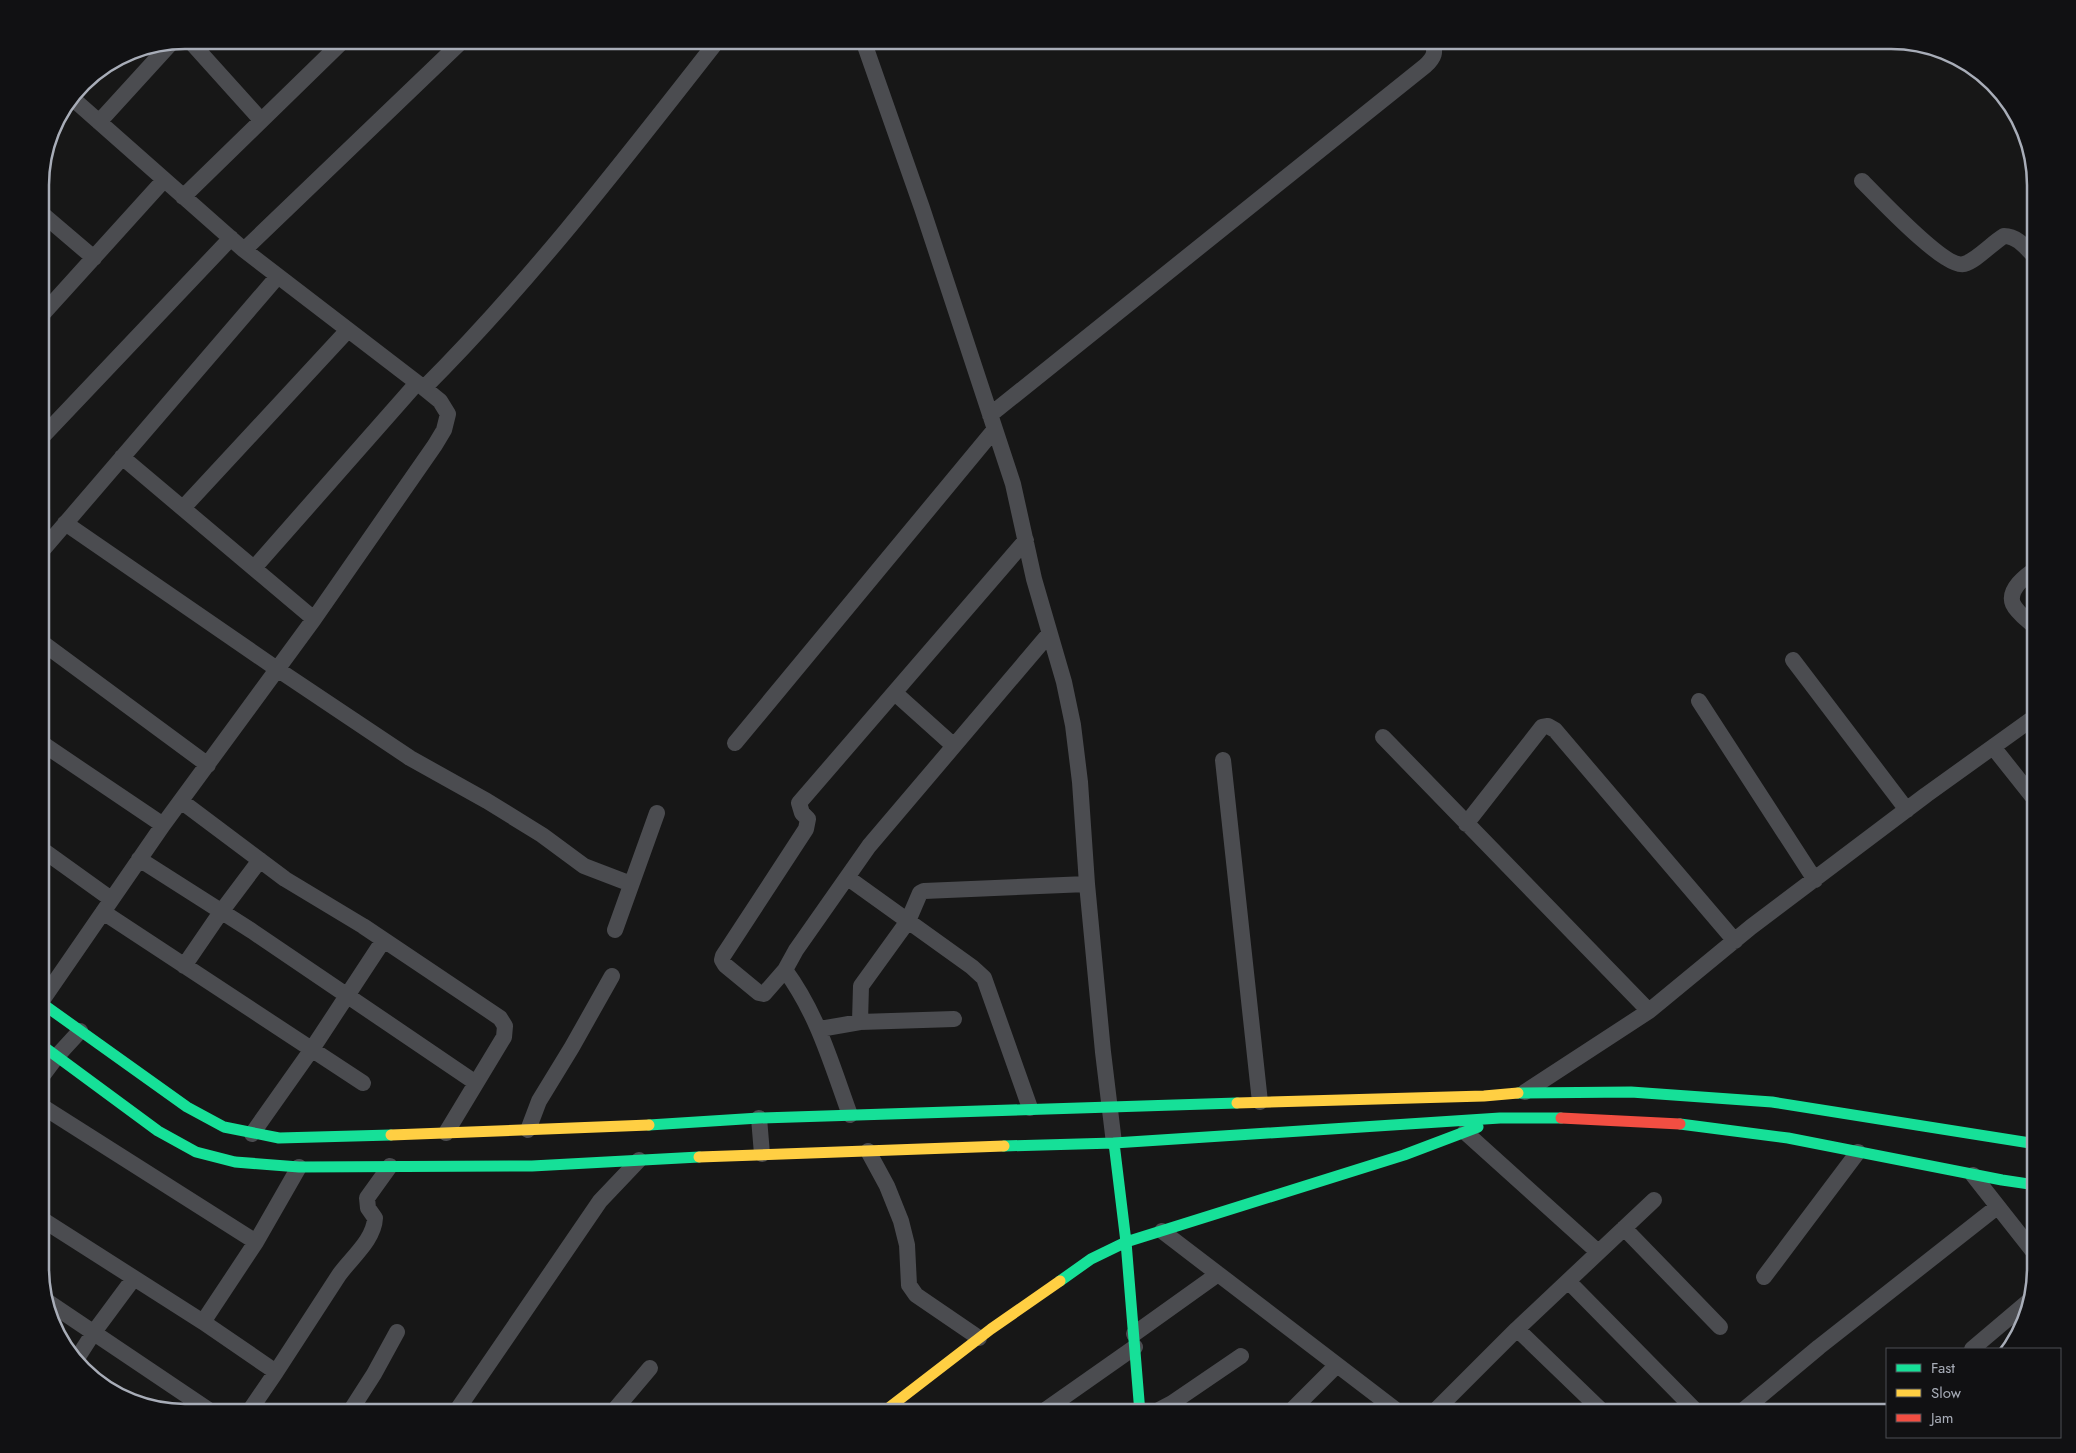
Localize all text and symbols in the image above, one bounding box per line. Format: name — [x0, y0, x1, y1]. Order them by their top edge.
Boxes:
legend — [1886, 1348, 2061, 1438]
text: Fast — [1931, 1357, 1955, 1379]
text: Slow — [1931, 1382, 1962, 1404]
text: Jam — [1929, 1407, 1954, 1429]

